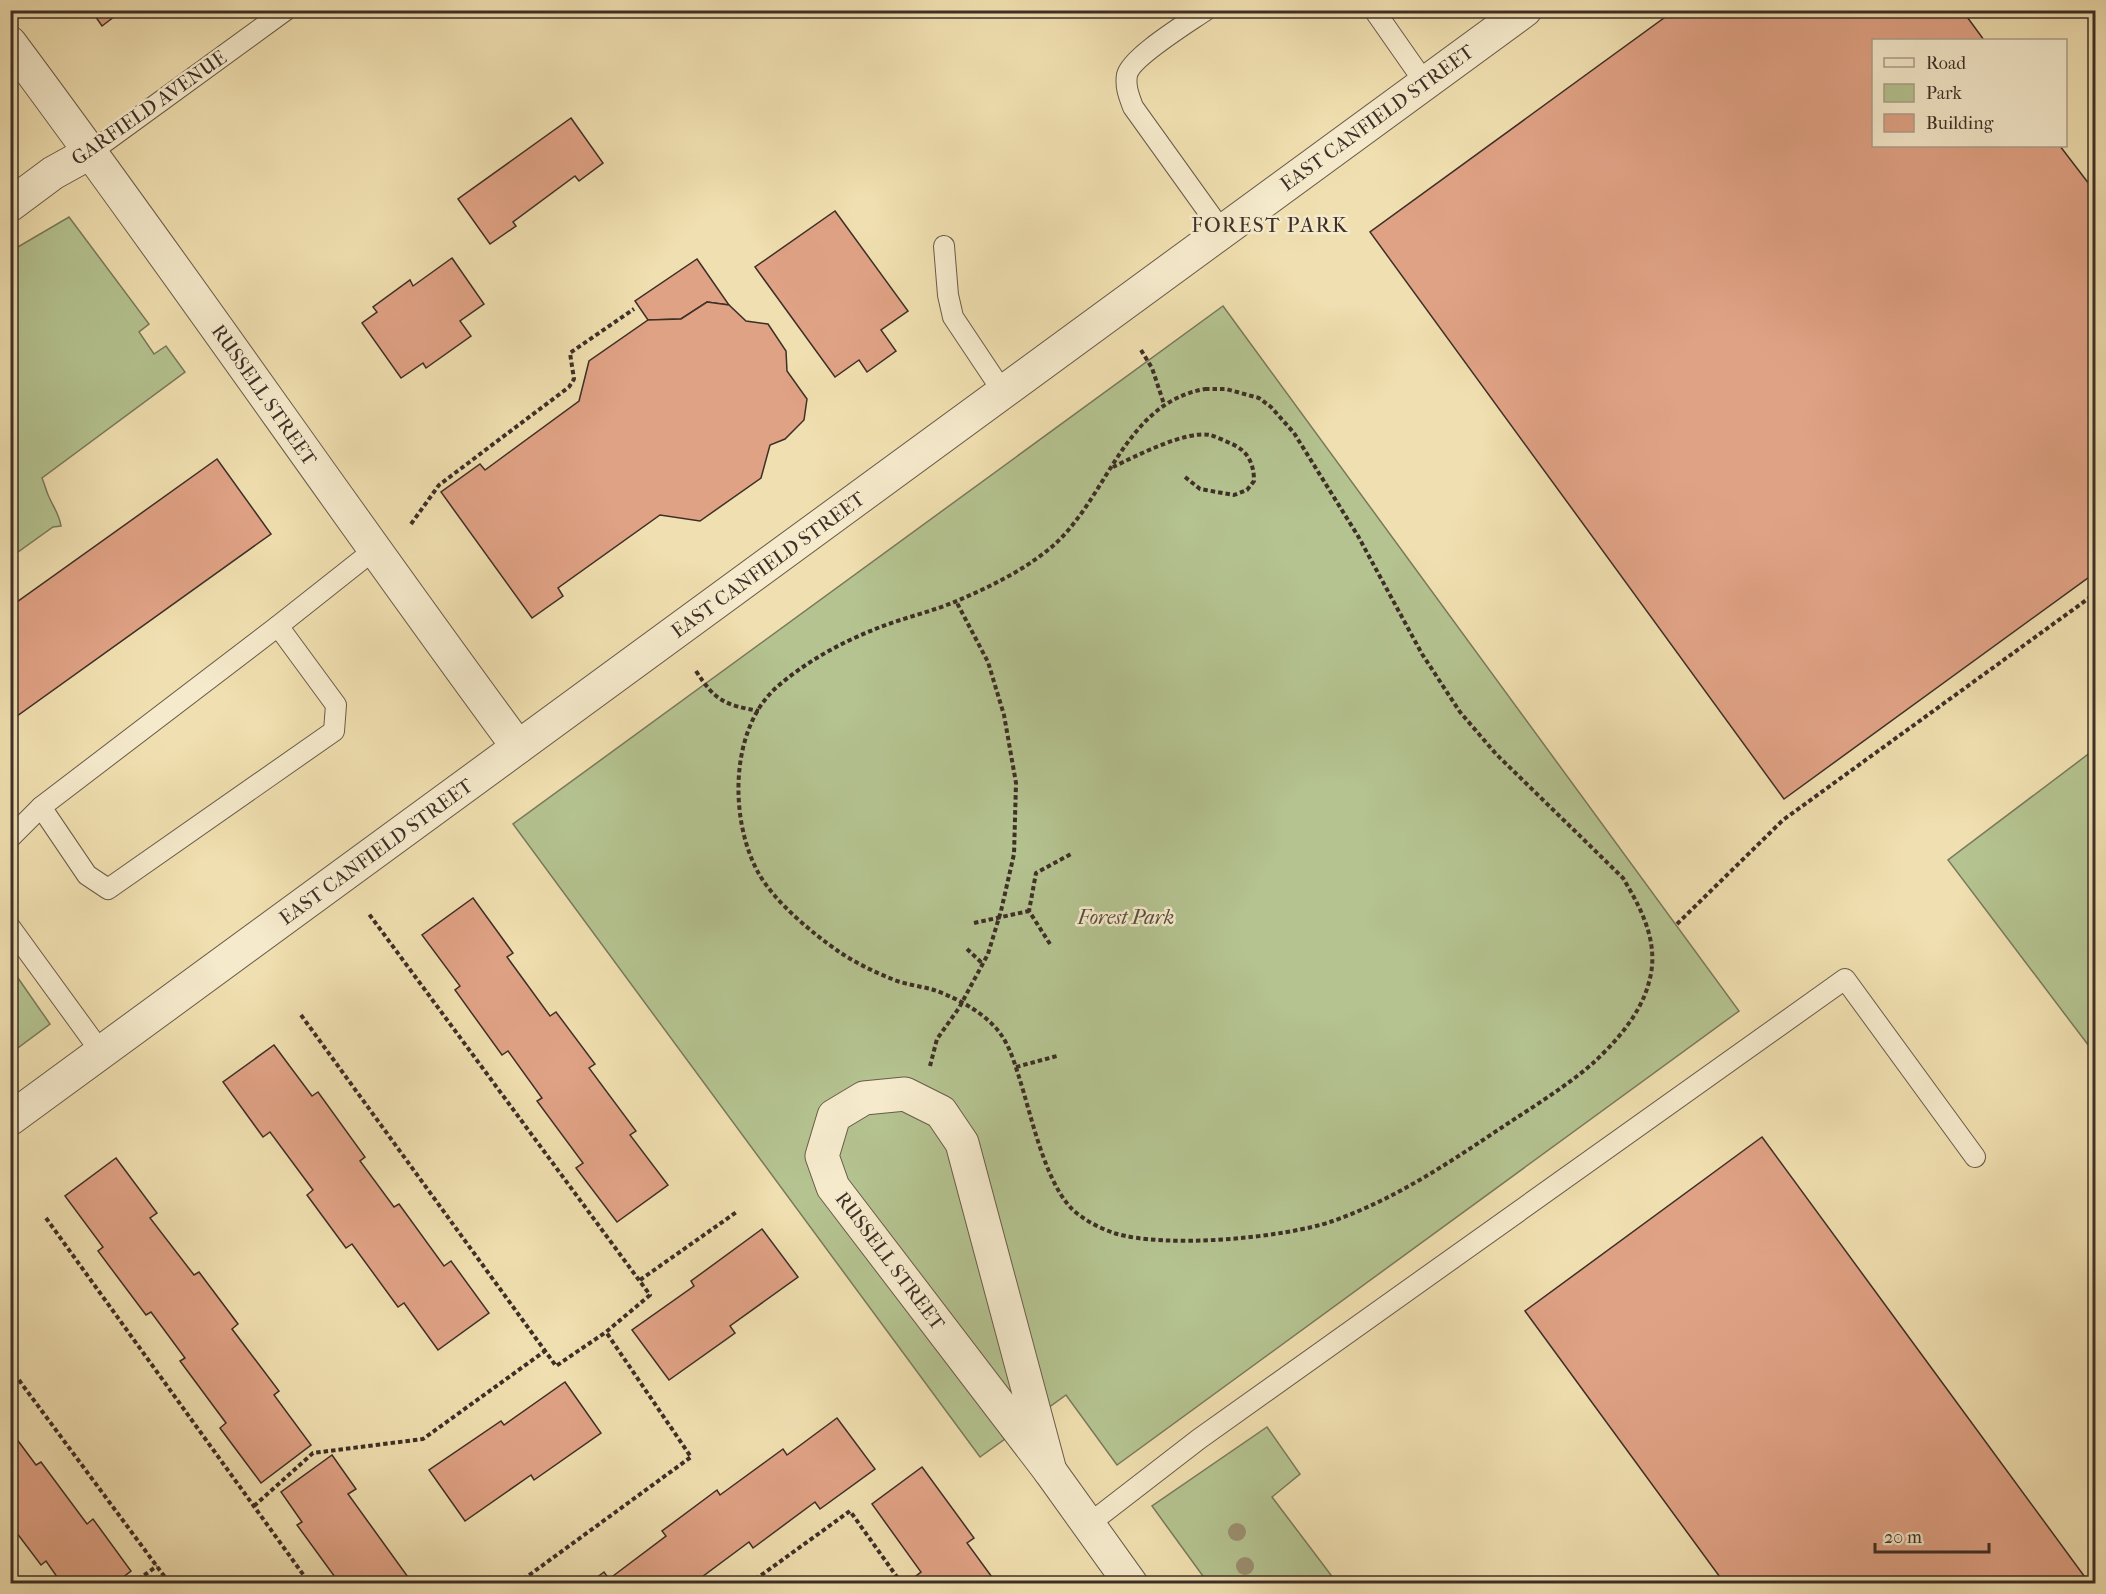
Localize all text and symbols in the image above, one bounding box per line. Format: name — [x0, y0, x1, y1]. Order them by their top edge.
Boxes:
legend — [1872, 39, 2067, 147]
street label: EAST CANFIELD STREET — [1276, 40, 1479, 196]
street label: GARFIELD AVENUE — [67, 46, 231, 170]
text: Road — [1926, 53, 1966, 74]
text: Park — [1926, 83, 1963, 104]
text: Building — [1926, 113, 1994, 134]
district label: FOREST PARK — [1191, 213, 1349, 237]
street label: RUSSELL STREET — [207, 320, 322, 470]
street label: EAST CANFIELD STREET — [667, 487, 870, 643]
street label: EAST CANFIELD STREET — [275, 774, 478, 930]
park label: Forest Park — [1077, 906, 1174, 929]
street label: RUSSELL STREET — [831, 1187, 950, 1335]
scale bar — [1875, 1516, 1989, 1554]
text: 20 m — [1884, 1527, 1922, 1548]

